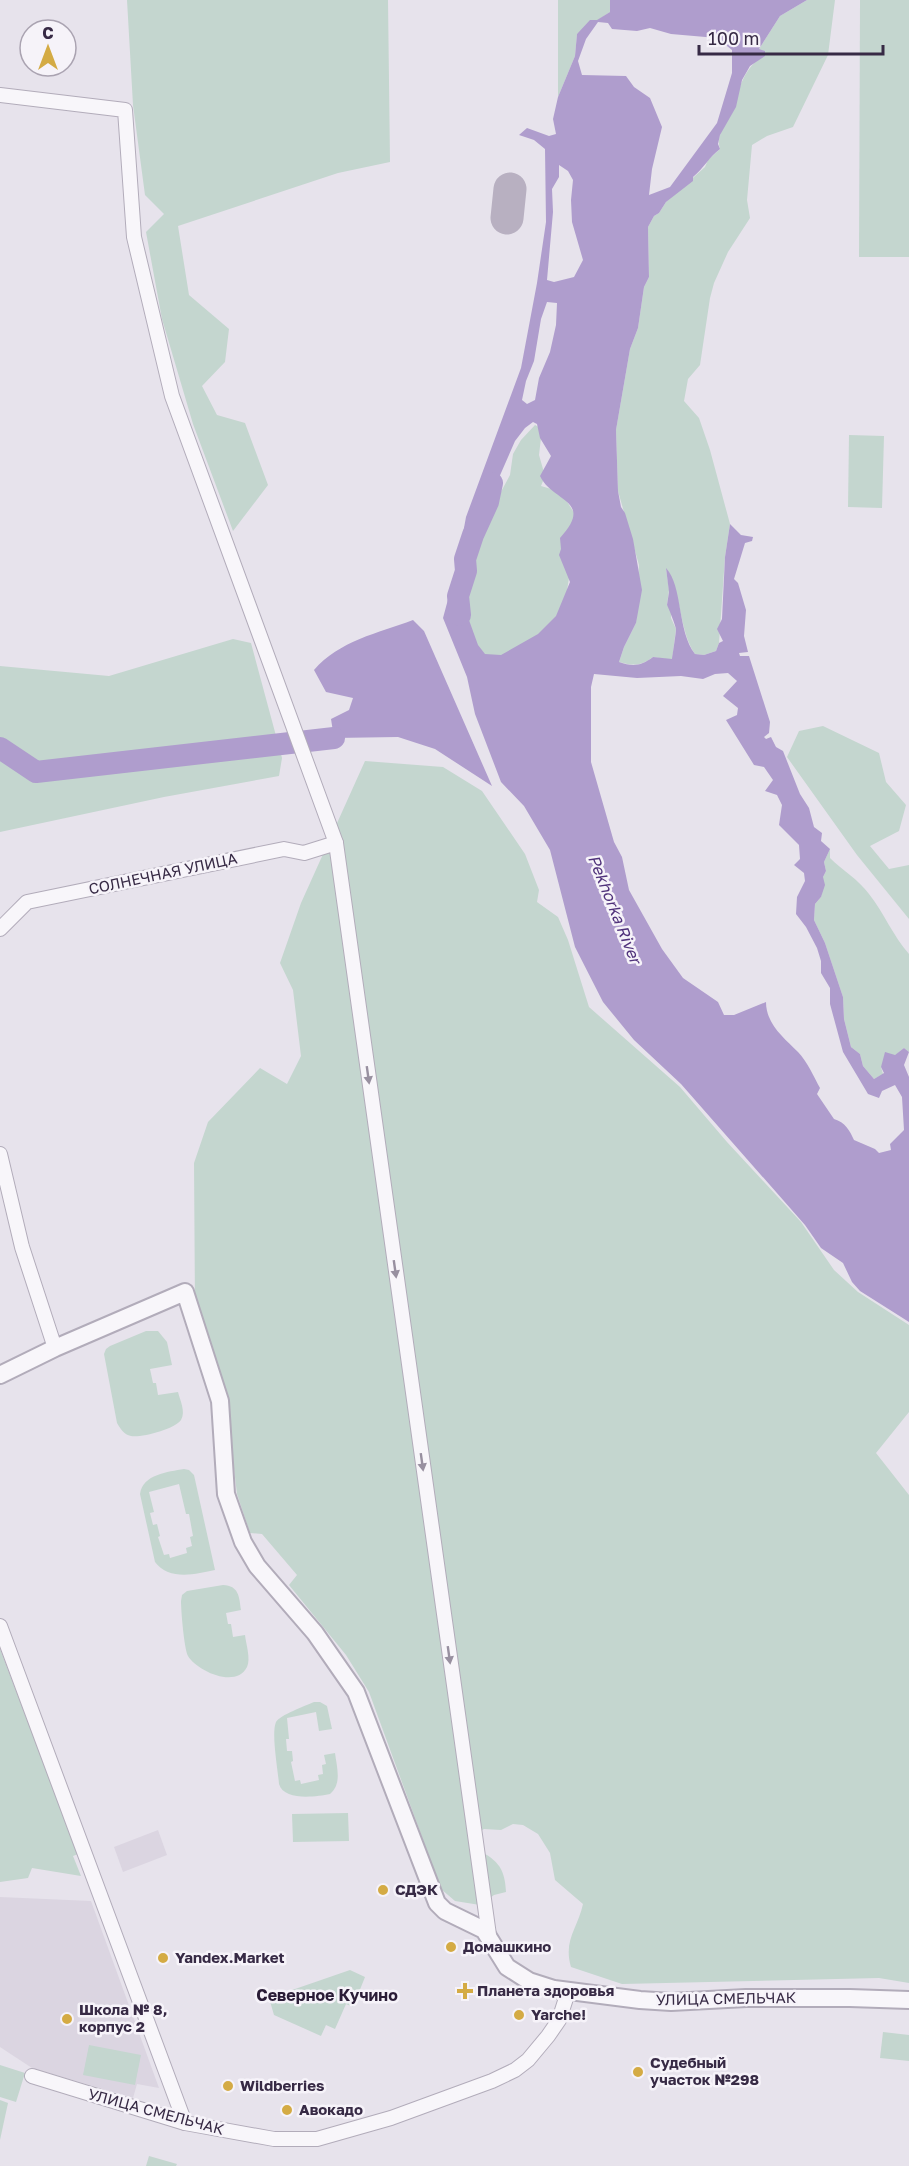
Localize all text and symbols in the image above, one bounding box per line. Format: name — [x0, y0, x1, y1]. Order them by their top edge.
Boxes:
north arrow — [18, 18, 78, 78]
scale bar — [699, 18, 884, 56]
text: С — [42, 23, 54, 43]
text: 100 m — [708, 27, 759, 49]
street label: СОЛНЕЧНАЯ УЛИЦА — [87, 848, 239, 898]
water label: Pekhorka River — [584, 852, 647, 969]
one-way arrow — [364, 1066, 373, 1085]
one-way arrow — [391, 1259, 400, 1278]
one-way arrow — [418, 1452, 427, 1471]
one-way arrow — [445, 1645, 454, 1664]
place label: СДЭК — [395, 1880, 438, 1898]
marker: СДЭК — [376, 1883, 390, 1897]
place label: Домашкино — [463, 1937, 551, 1955]
marker: Домашкино — [444, 1940, 458, 1954]
place label: Yandex.Market — [175, 1948, 285, 1966]
marker: Yandex.Market — [156, 1951, 170, 1965]
place label: Планета здоровья — [477, 1981, 614, 1999]
marker: Планета здоровья — [458, 1984, 472, 1998]
district label: Северное Кучино — [256, 1985, 398, 2005]
street label: УЛИЦА СМЕЛЬЧАК — [656, 1988, 797, 2008]
place label: Школа № 8, корпус 2 — [79, 2000, 167, 2035]
place label: Yarche! — [531, 2005, 586, 2023]
marker: Yarche! — [512, 2008, 526, 2022]
marker: Школа № 8, корпус 2 — [60, 2012, 74, 2026]
place label: Судебный участок №298 — [650, 2053, 759, 2088]
marker: Судебный участок №298 — [631, 2065, 645, 2079]
place label: Wildberries — [240, 2076, 324, 2094]
marker: Wildberries — [221, 2079, 235, 2093]
street label: УЛИЦА СМЕЛЬЧАК — [86, 2084, 227, 2138]
place label: Авокадо — [299, 2100, 363, 2118]
marker: Авокадо — [280, 2103, 294, 2117]

